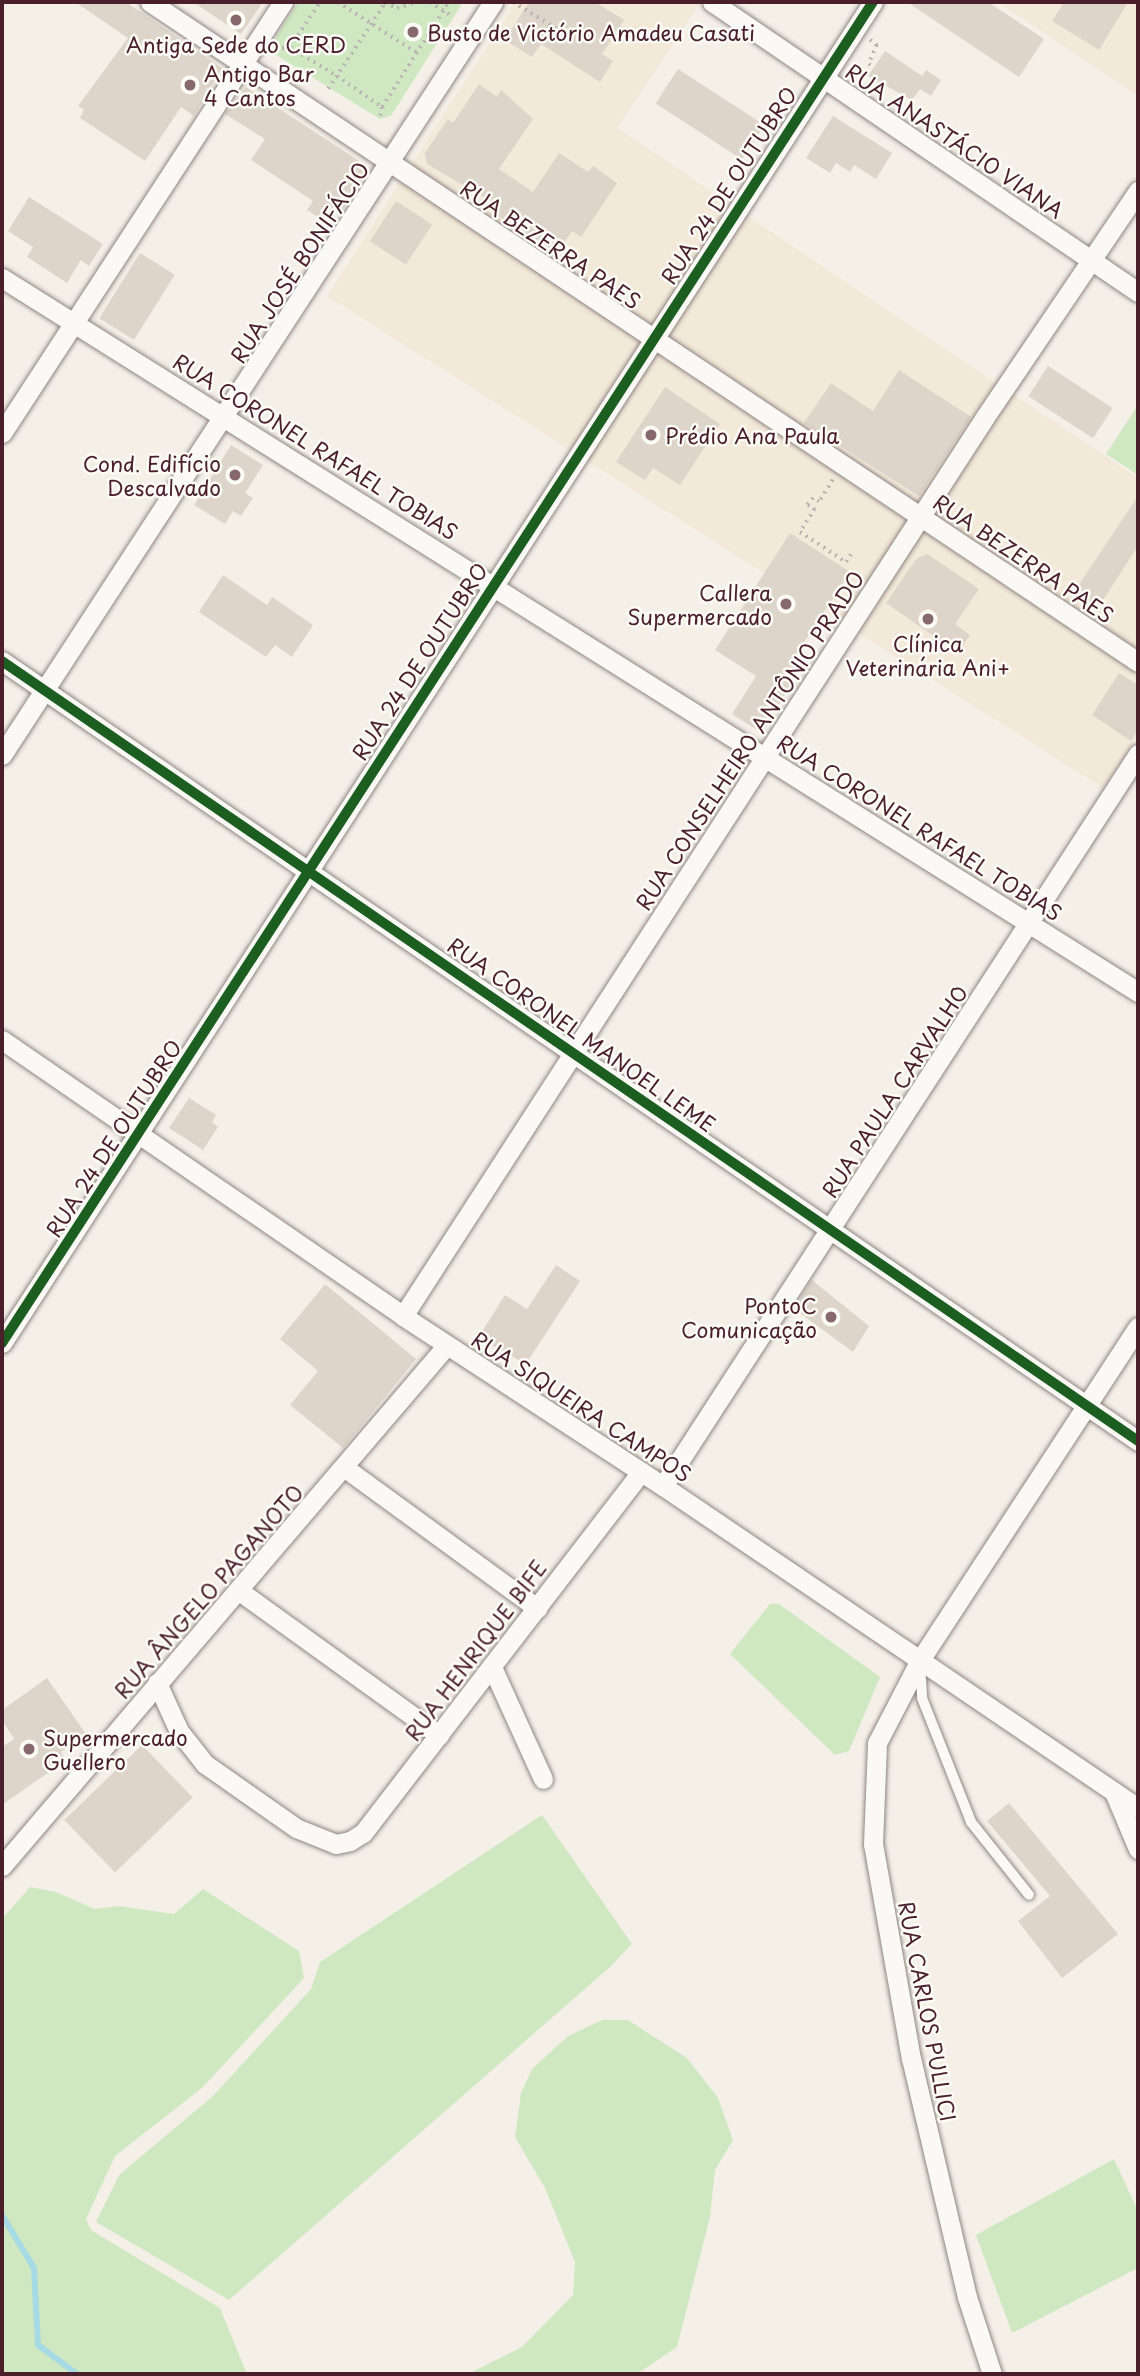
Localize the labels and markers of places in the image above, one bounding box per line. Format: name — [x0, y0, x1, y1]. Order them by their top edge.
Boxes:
marker: Antiga Sede do CERD — [228, 12, 244, 28]
place label: Busto de Victório Amadeu Casati — [427, 19, 760, 45]
marker: Busto de Victório Amadeu Casati — [405, 24, 421, 40]
place label: Antiga Sede do CERD — [125, 31, 347, 57]
place label: Antigo Bar 4 Cantos — [204, 60, 315, 110]
marker: Antigo Bar 4 Cantos — [182, 77, 198, 93]
place label: Prédio Ana Paula — [665, 422, 839, 448]
marker: Prédio Ana Paula — [643, 427, 659, 443]
place label: Cond. Edifício Descalvado — [83, 450, 221, 500]
marker: Cond. Edifício Descalvado — [227, 467, 243, 483]
place label: Callera Supermercado — [627, 579, 772, 629]
marker: Callera Supermercado — [778, 596, 794, 612]
marker: Clínica Veterinária Ani+ — [920, 611, 936, 627]
place label: Clínica Veterinária Ani+ — [845, 630, 1011, 680]
place label: PontoC Comunicação — [681, 1292, 817, 1342]
marker: PontoC Comunicação — [823, 1309, 839, 1325]
place label: Supermercado Guellero — [43, 1724, 188, 1774]
marker: Supermercado Guellero — [21, 1741, 37, 1757]

